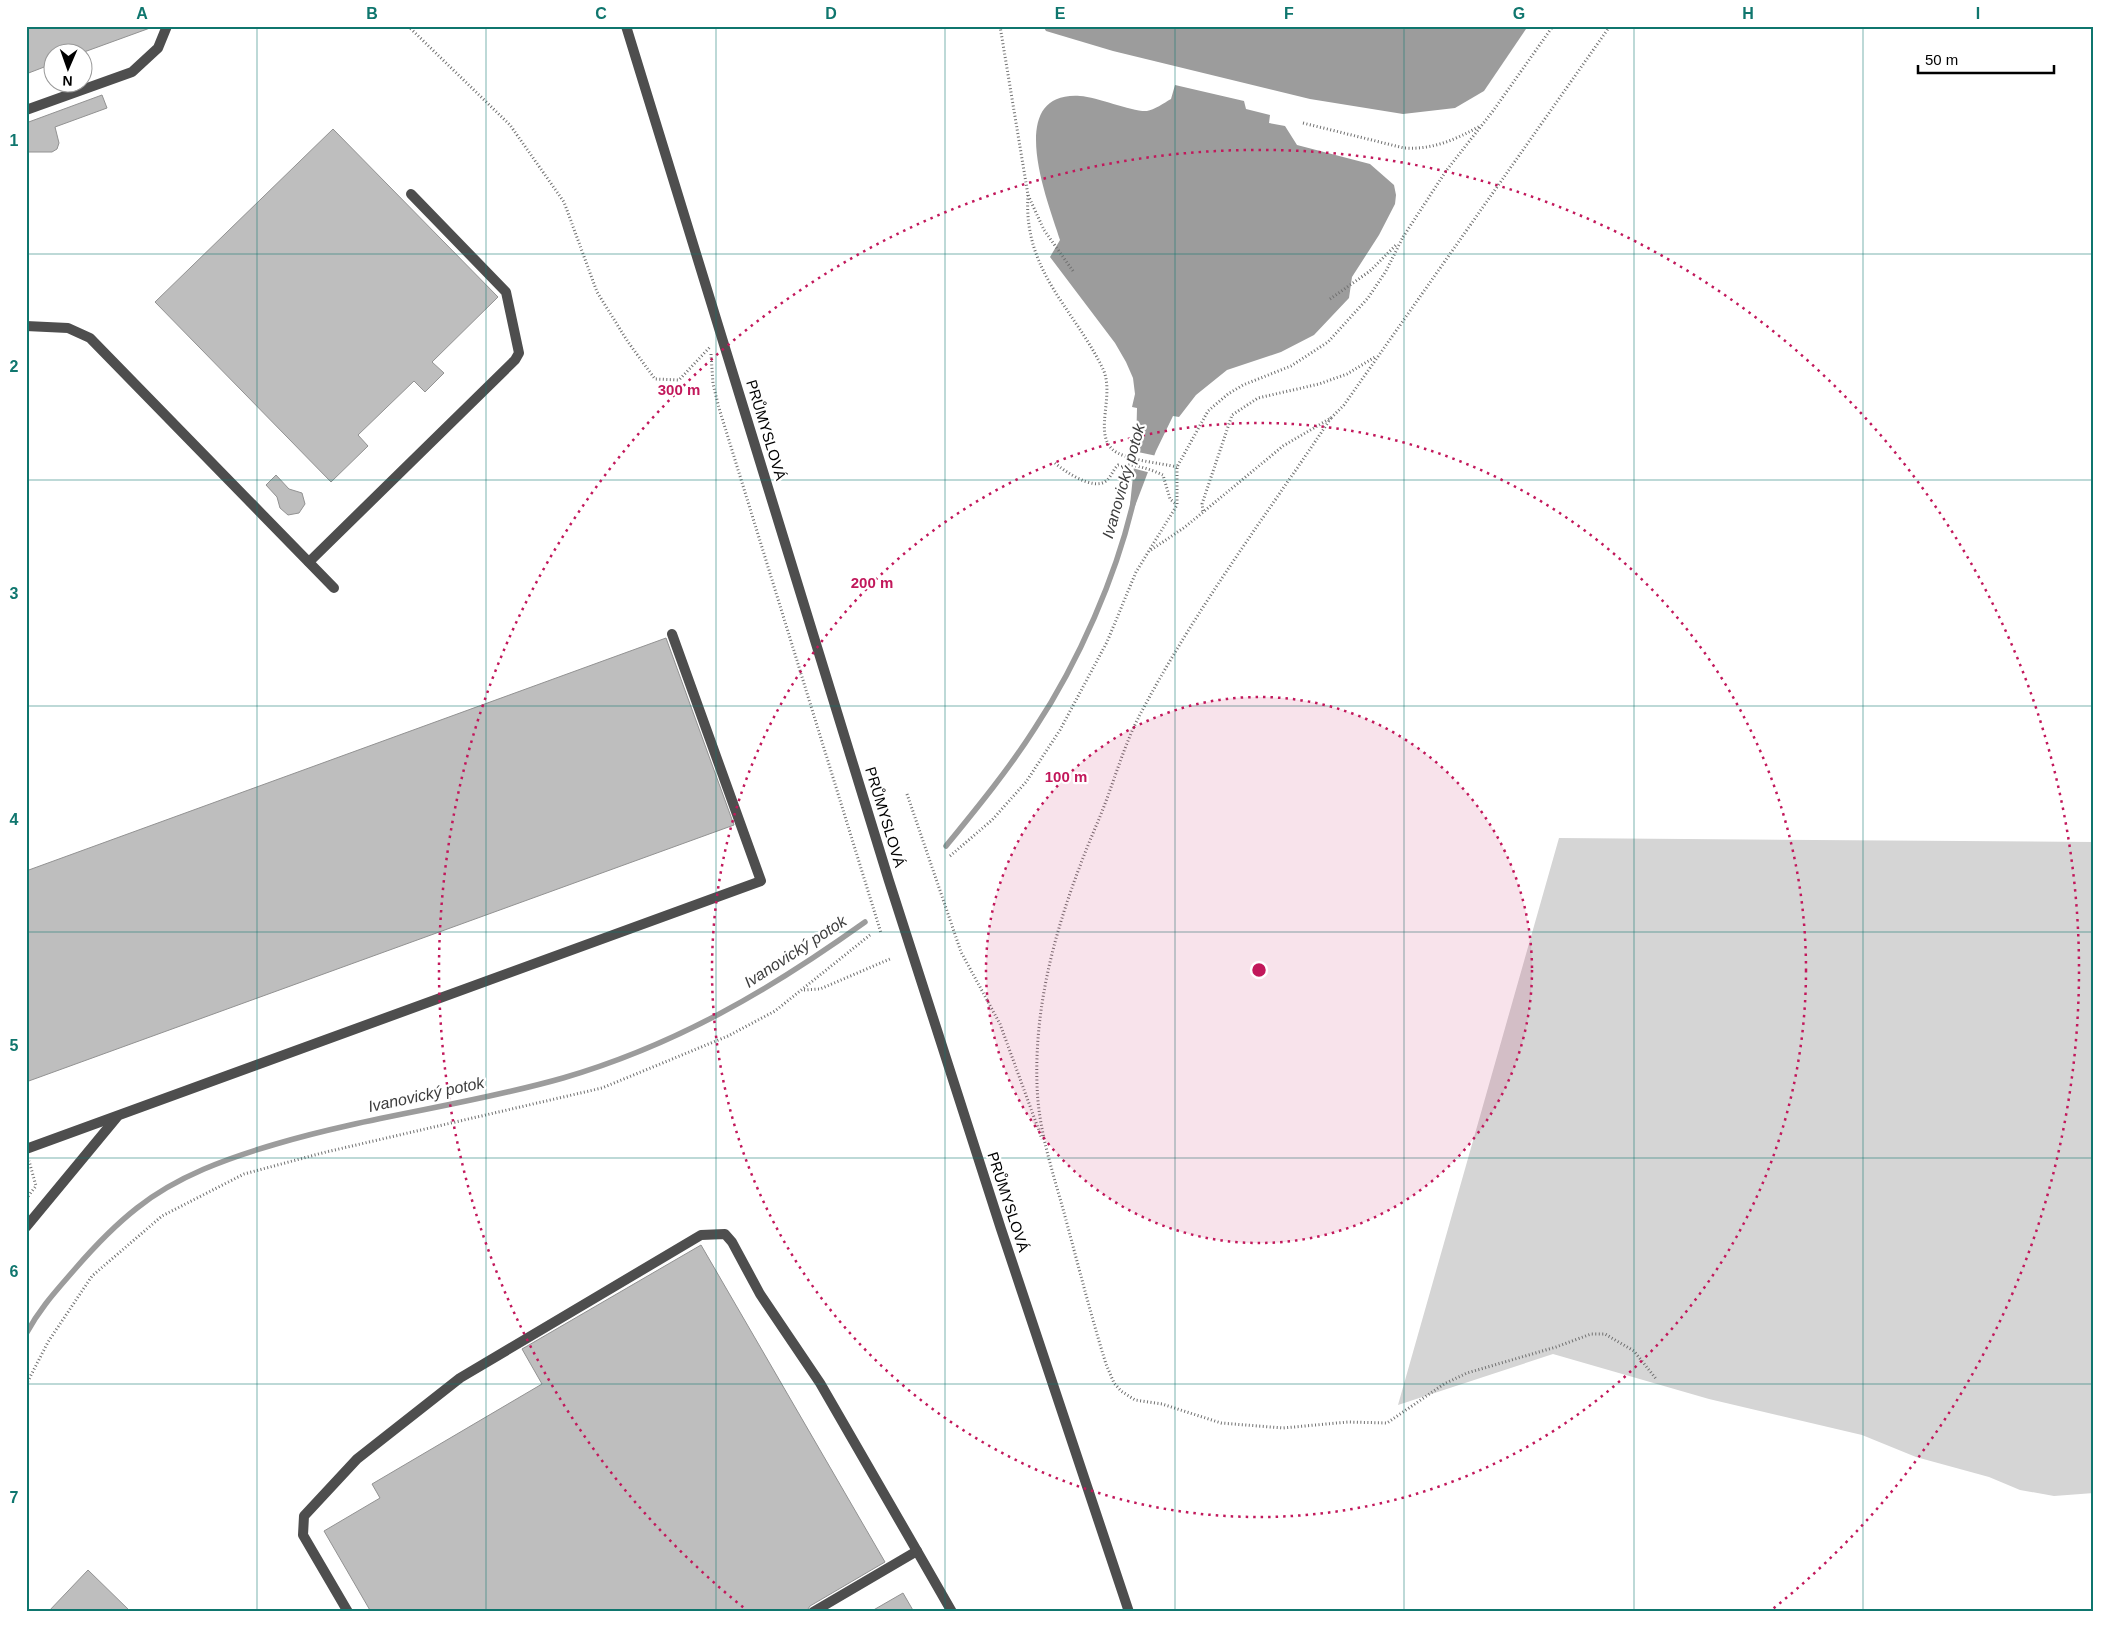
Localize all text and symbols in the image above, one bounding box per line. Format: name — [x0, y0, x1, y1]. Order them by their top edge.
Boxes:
text: A — [136, 5, 148, 22]
text: B — [366, 5, 378, 22]
text: C — [595, 5, 607, 22]
text: D — [825, 5, 837, 22]
text: E — [1055, 5, 1066, 22]
text: F — [1284, 5, 1294, 22]
text: G — [1513, 5, 1525, 22]
text: H — [1742, 5, 1754, 22]
text: I — [1976, 5, 1980, 22]
north arrow — [42, 42, 92, 92]
scale bar — [1918, 42, 2054, 74]
text: 50 m — [1925, 51, 1958, 68]
text: N — [62, 73, 73, 89]
text: 1 — [10, 132, 19, 149]
text: 2 — [10, 358, 19, 375]
street label: PRŮMYSLOVÁ — [743, 378, 790, 482]
text: 300 m — [658, 381, 700, 398]
water label: Ivanovický potok — [1099, 421, 1148, 540]
text: 200 m — [851, 574, 893, 591]
text: 3 — [10, 585, 19, 602]
street label: PRŮMYSLOVÁ — [862, 765, 909, 869]
text: 100 m — [1045, 768, 1087, 785]
text: 4 — [10, 811, 19, 828]
water label: Ivanovický potok — [741, 912, 850, 991]
centre of rings — [1250, 961, 1268, 979]
text: 5 — [10, 1037, 19, 1054]
water label: Ivanovický potok — [366, 1074, 487, 1115]
street label: PRŮMYSLOVÁ — [984, 1150, 1033, 1254]
text: 6 — [10, 1263, 19, 1280]
text: 7 — [10, 1489, 19, 1506]

